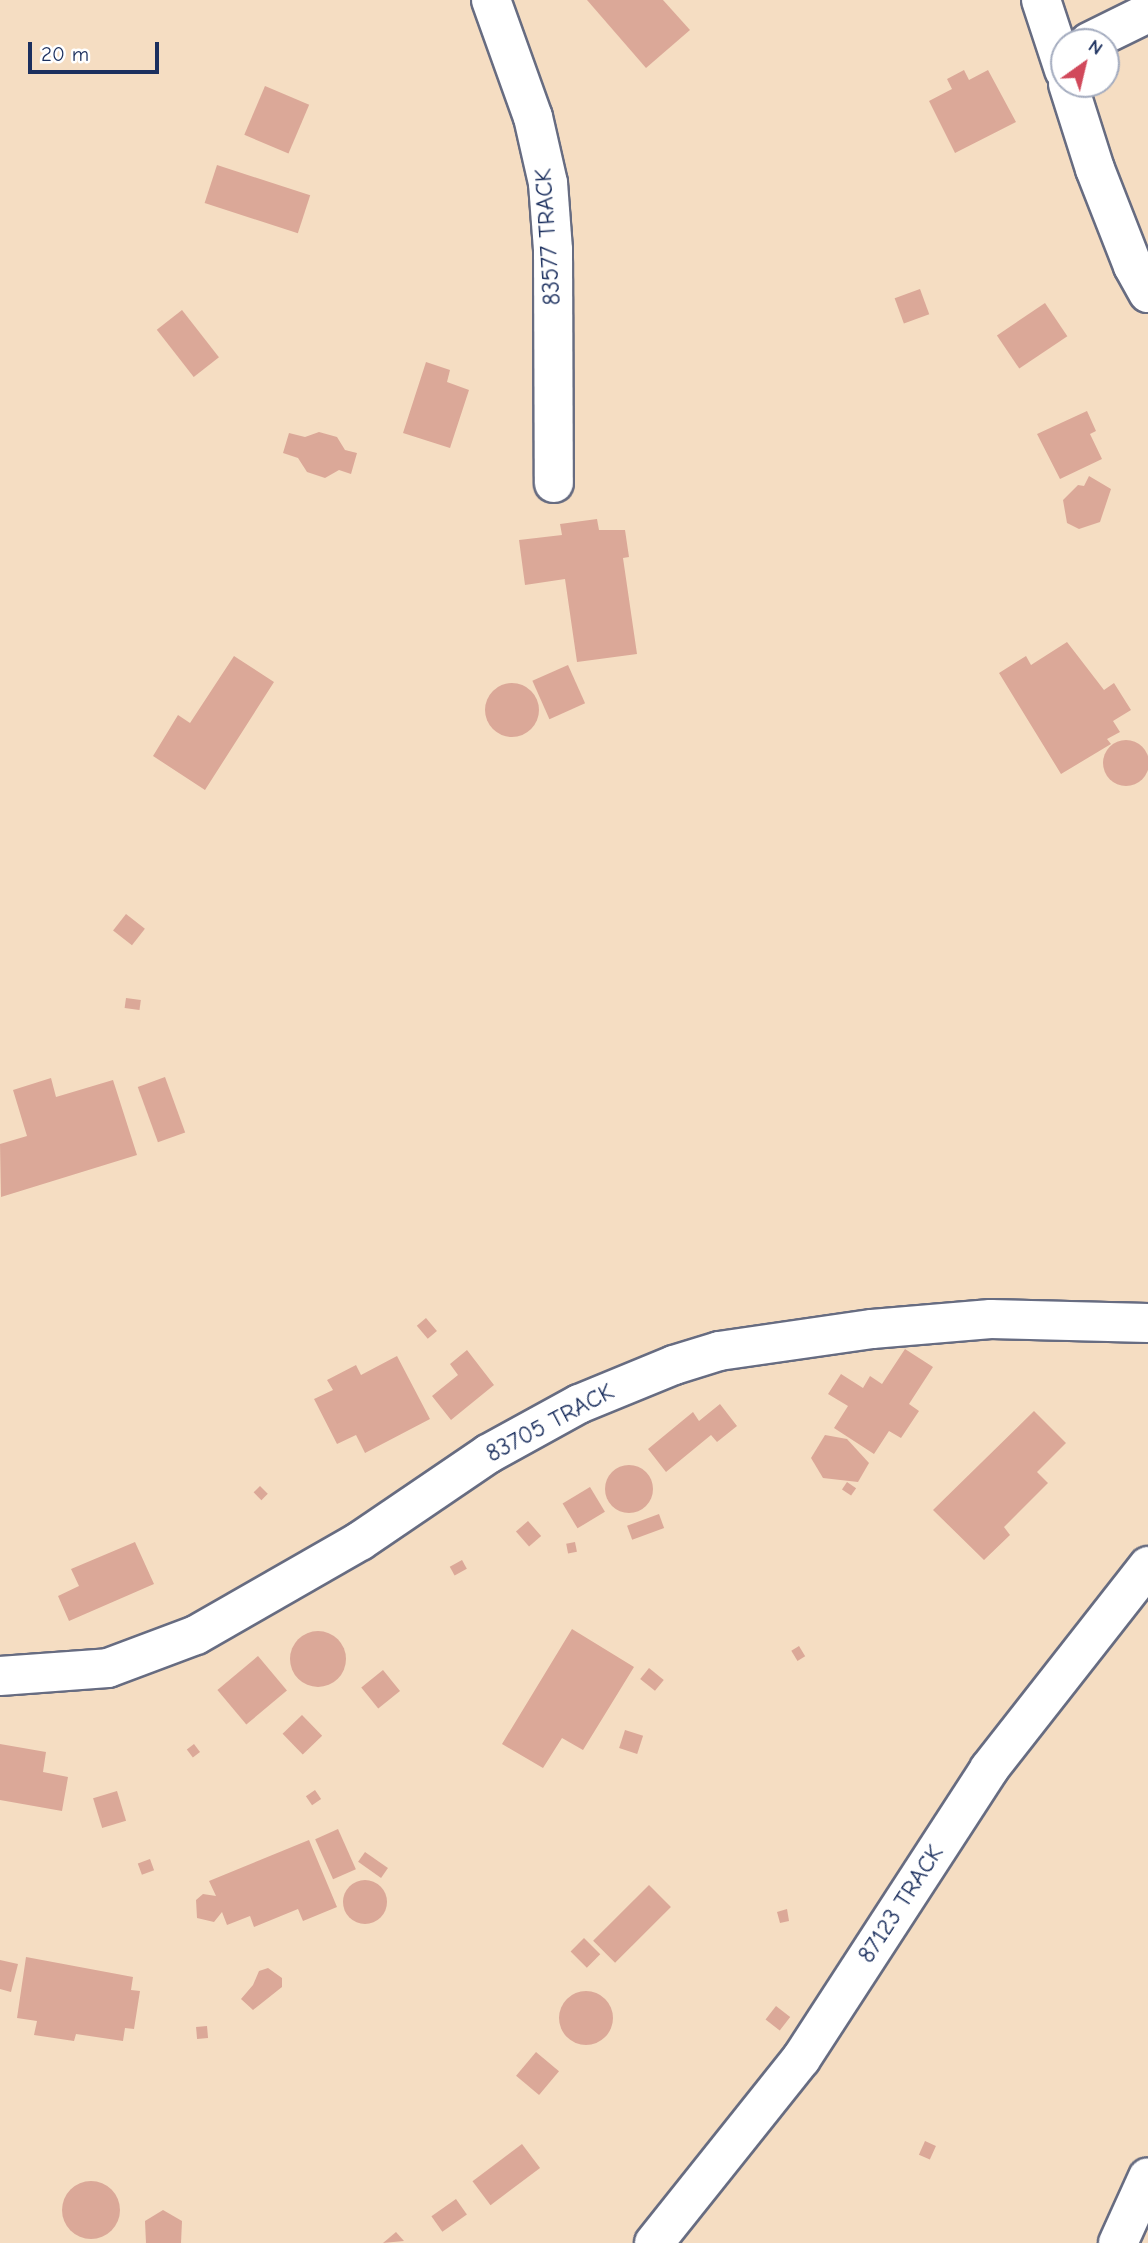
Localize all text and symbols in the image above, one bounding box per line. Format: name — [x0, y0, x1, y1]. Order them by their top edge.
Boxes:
scale bar — [32, 28, 163, 72]
north arrow — [1050, 28, 1120, 98]
text: N — [1084, 35, 1107, 60]
text: 20 m — [41, 42, 89, 66]
street label: 83577 TRACK — [529, 168, 567, 306]
street label: 83705 TRACK — [481, 1377, 619, 1469]
street label: 87123 TRACK — [852, 1840, 950, 1968]

